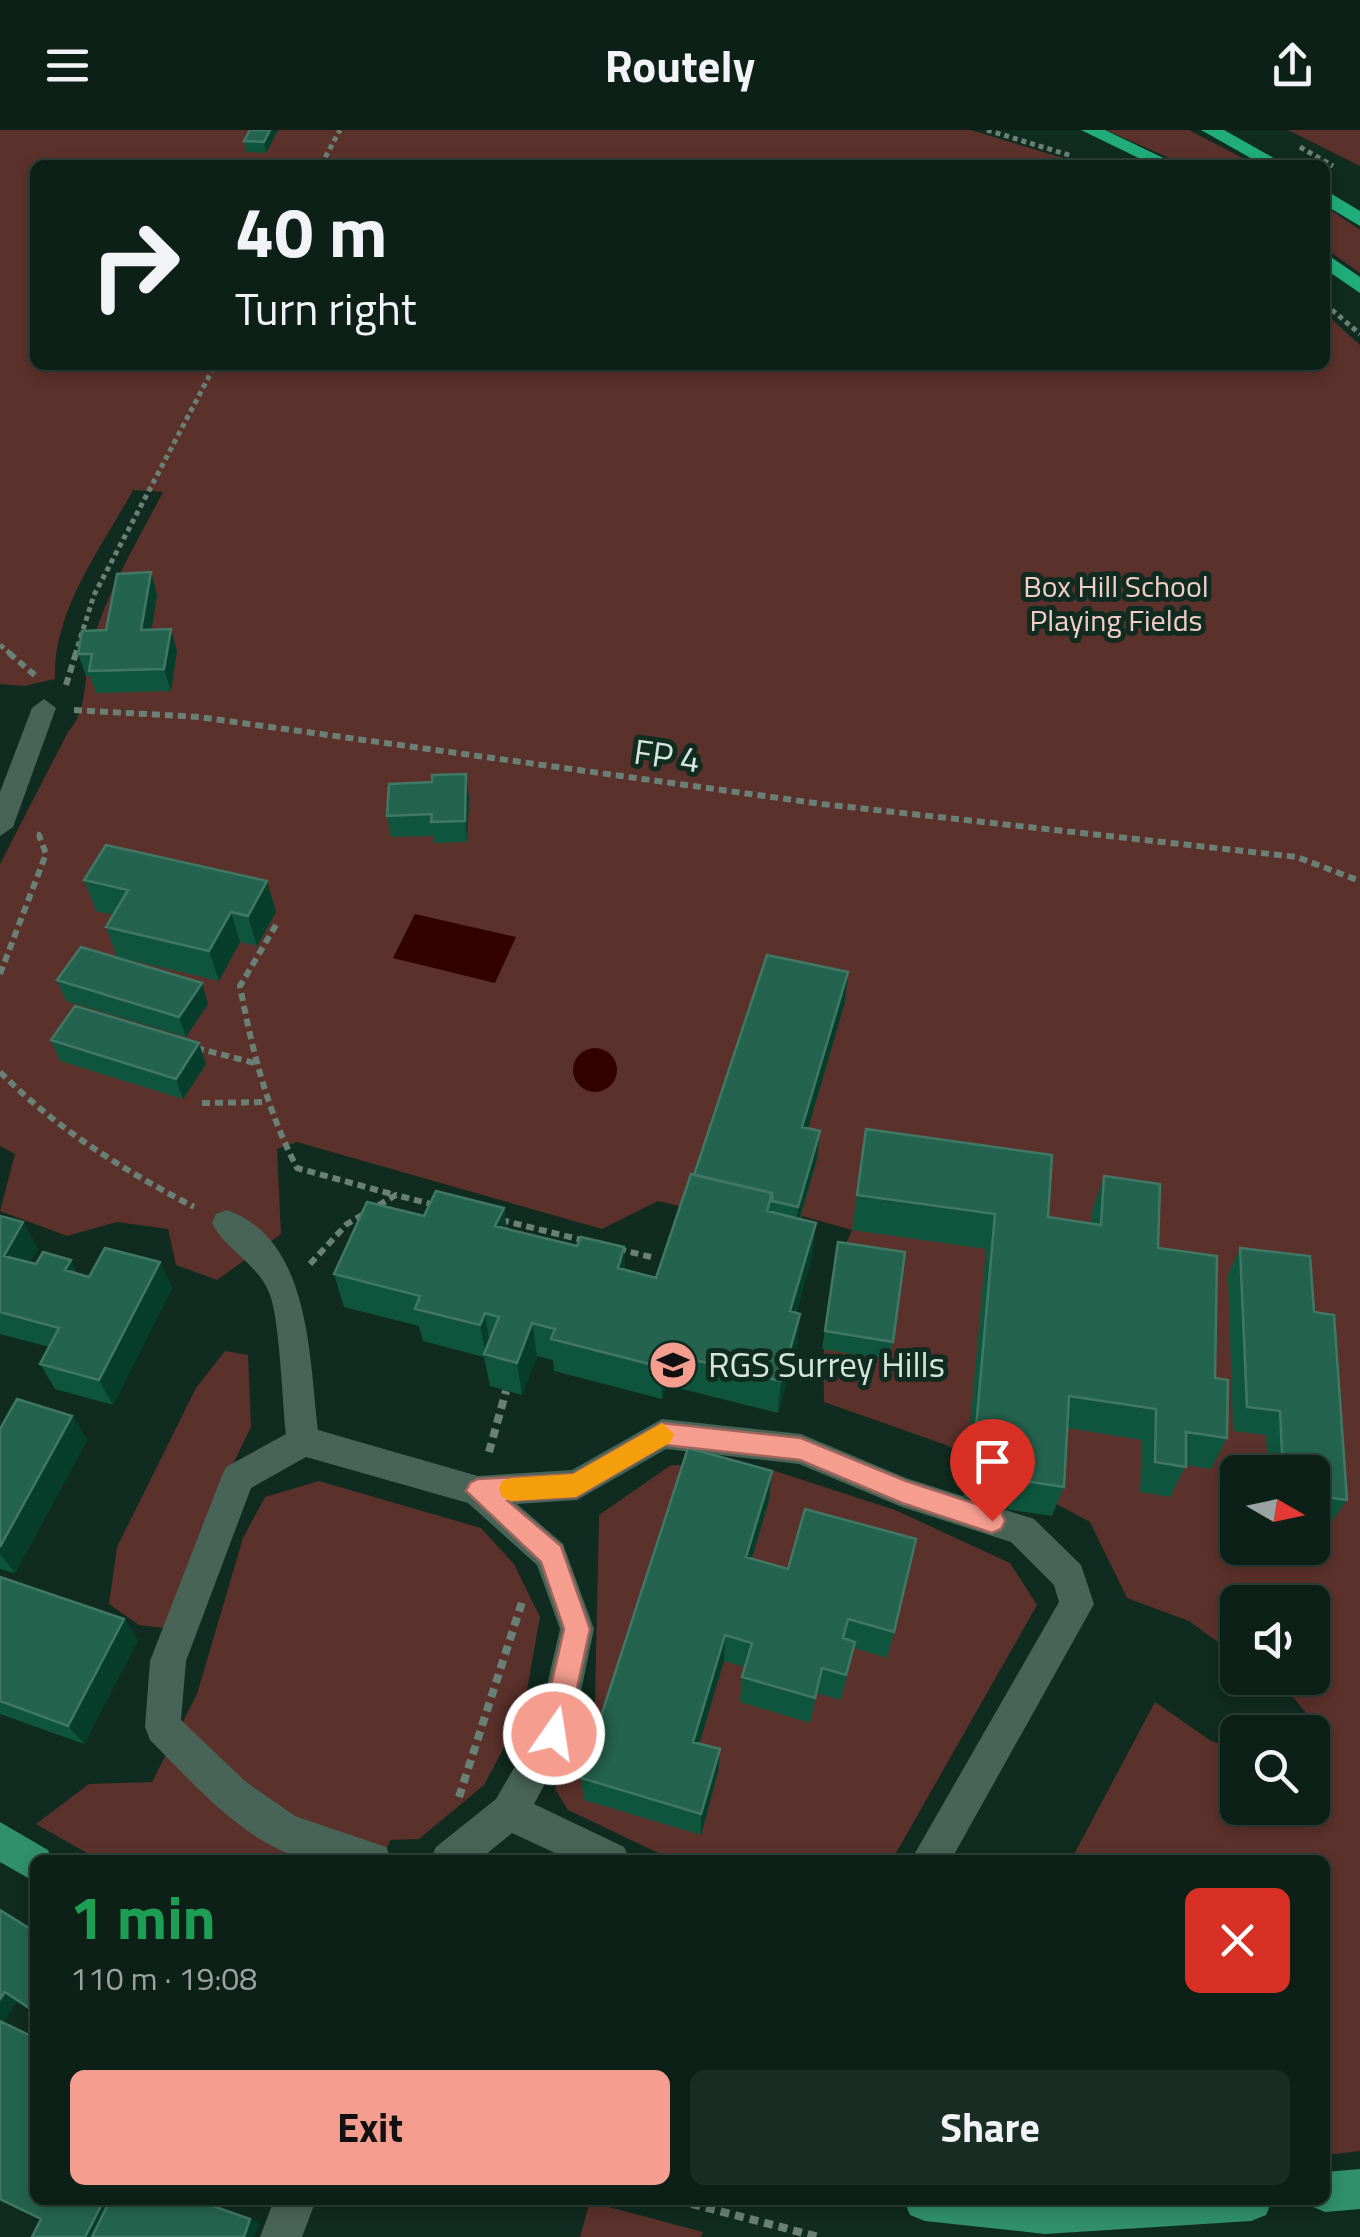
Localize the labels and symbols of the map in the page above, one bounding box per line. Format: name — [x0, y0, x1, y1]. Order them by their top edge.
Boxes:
park label: Box Hill School Playing Fields — [1023, 563, 1209, 643]
street label: FP 4 — [630, 724, 704, 786]
place label: RGS Surrey Hills — [708, 1337, 945, 1391]
school or university icon: RGS Surrey Hills — [647, 1339, 699, 1391]
pin — [950, 1419, 1035, 1522]
north arrow — [1220, 1455, 1330, 1565]
position arrow — [502, 1682, 606, 1786]

